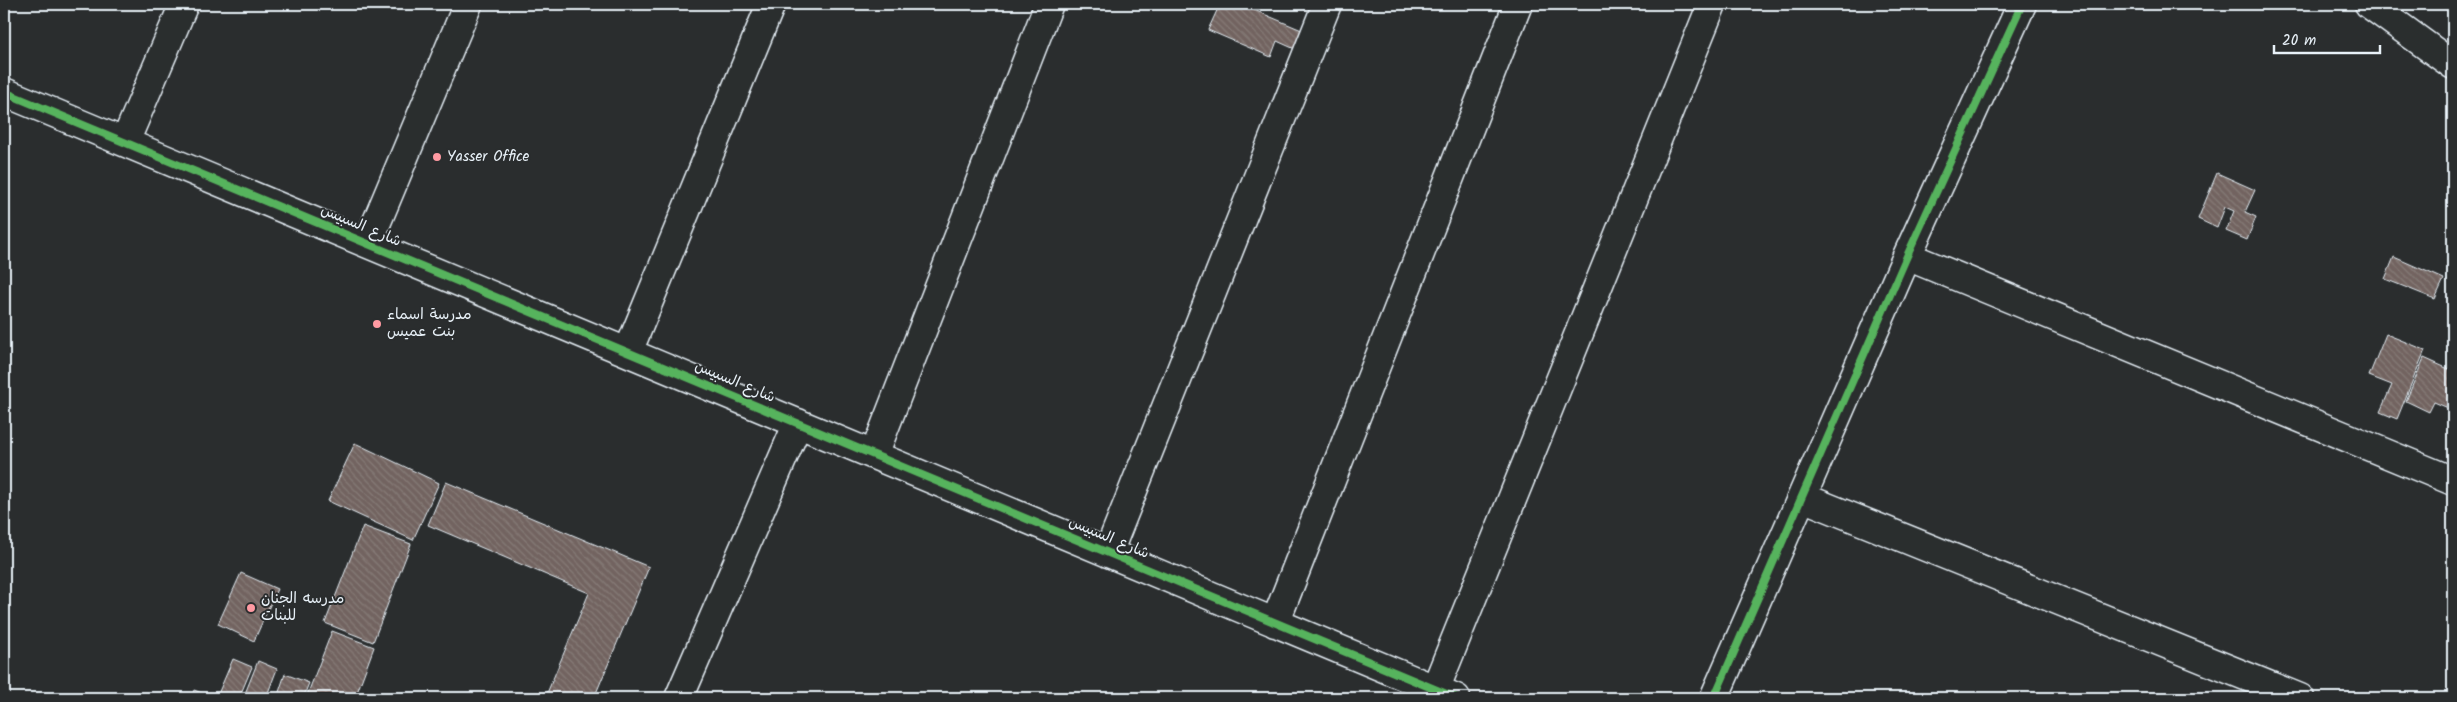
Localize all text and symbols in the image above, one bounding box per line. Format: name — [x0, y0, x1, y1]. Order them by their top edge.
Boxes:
scale bar — [2274, 22, 2381, 54]
text: 20 m — [2282, 29, 2316, 53]
place label: Yasser Office — [447, 145, 530, 169]
marker: Yasser Office — [431, 151, 443, 163]
street label: شارع السبيس — [317, 198, 405, 254]
place label: مدرسة اسماء بنت عميس — [387, 303, 472, 344]
marker: مدرسة اسماء بنت عميس — [371, 318, 383, 330]
street label: شارع السبيس — [691, 354, 779, 410]
street label: شارع السبيس — [1065, 510, 1153, 566]
place label: مدرسه الجنان للبنات — [261, 587, 344, 628]
marker: مدرسه الجنان للبنات — [245, 602, 257, 614]

